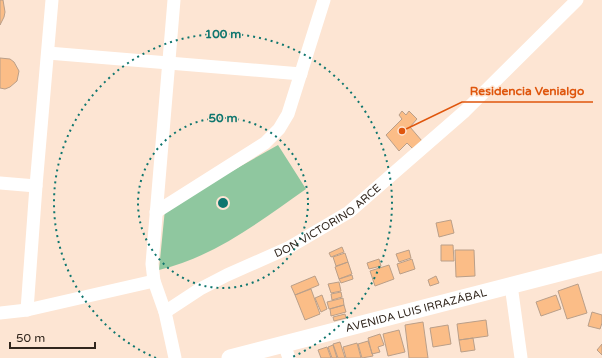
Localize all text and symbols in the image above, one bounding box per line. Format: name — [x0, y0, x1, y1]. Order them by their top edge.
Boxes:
text: 100 m — [205, 27, 241, 41]
callout: Residencia Venialgo — [462, 78, 593, 102]
text: Residencia Venialgo — [470, 84, 584, 99]
text: 50 m — [208, 111, 238, 125]
street label: DON VICTORINO ARCE — [272, 181, 383, 260]
centre of rings — [216, 196, 230, 210]
street label: AVENIDA LUIS IRRAZÁBAL — [344, 285, 489, 334]
scale bar — [10, 324, 95, 350]
text: 50 m — [16, 331, 45, 345]

